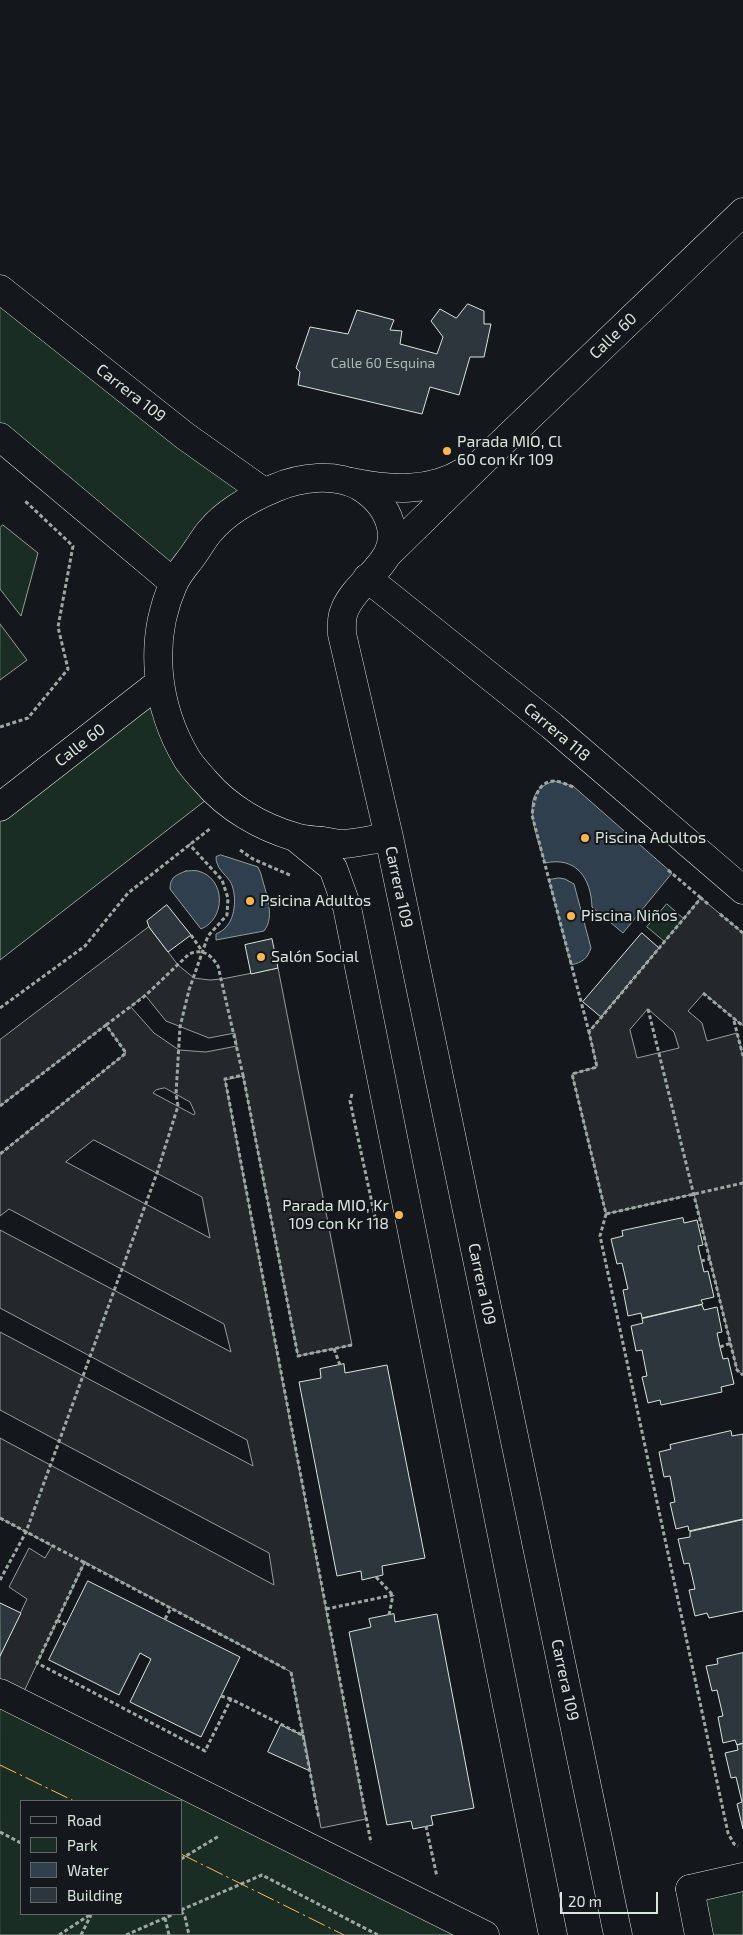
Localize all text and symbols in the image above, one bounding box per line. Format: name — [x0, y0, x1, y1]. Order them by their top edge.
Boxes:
street label: Calle 60 — [585, 309, 641, 363]
house number: Calle 60 Esquina — [331, 355, 435, 371]
street label: Carrera 109 — [92, 360, 170, 426]
place label: Parada MIO, Cl 60 con Kr 109 — [457, 432, 562, 470]
marker: Parada MIO, Cl 60 con Kr 109 — [441, 445, 453, 457]
street label: Carrera 118 — [520, 699, 594, 765]
street label: Calle 60 — [51, 719, 109, 771]
place label: Piscina Adultos — [595, 828, 706, 848]
marker: Piscina Adultos — [579, 832, 591, 844]
street label: Carrera 109 — [381, 844, 417, 930]
place label: Psicina Adultos — [260, 891, 371, 911]
marker: Psicina Adultos — [244, 895, 256, 907]
place label: Piscina Niños — [581, 906, 678, 926]
marker: Piscina Niños — [565, 910, 577, 922]
place label: Salón Social — [271, 947, 359, 967]
marker: Salón Social — [255, 951, 267, 963]
place label: Parada MIO, Kr 109 con Kr 118 — [282, 1196, 389, 1234]
marker: Parada MIO, Kr 109 con Kr 118 — [393, 1209, 405, 1221]
street label: Carrera 109 — [464, 1241, 500, 1327]
street label: Carrera 109 — [547, 1637, 583, 1723]
legend — [20, 1800, 182, 1915]
text: Road — [67, 1811, 102, 1829]
text: Park — [67, 1836, 98, 1854]
text: Water — [67, 1861, 109, 1879]
scale bar — [563, 1882, 660, 1914]
text: Building — [67, 1886, 122, 1904]
text: 20 m — [568, 1892, 602, 1910]

